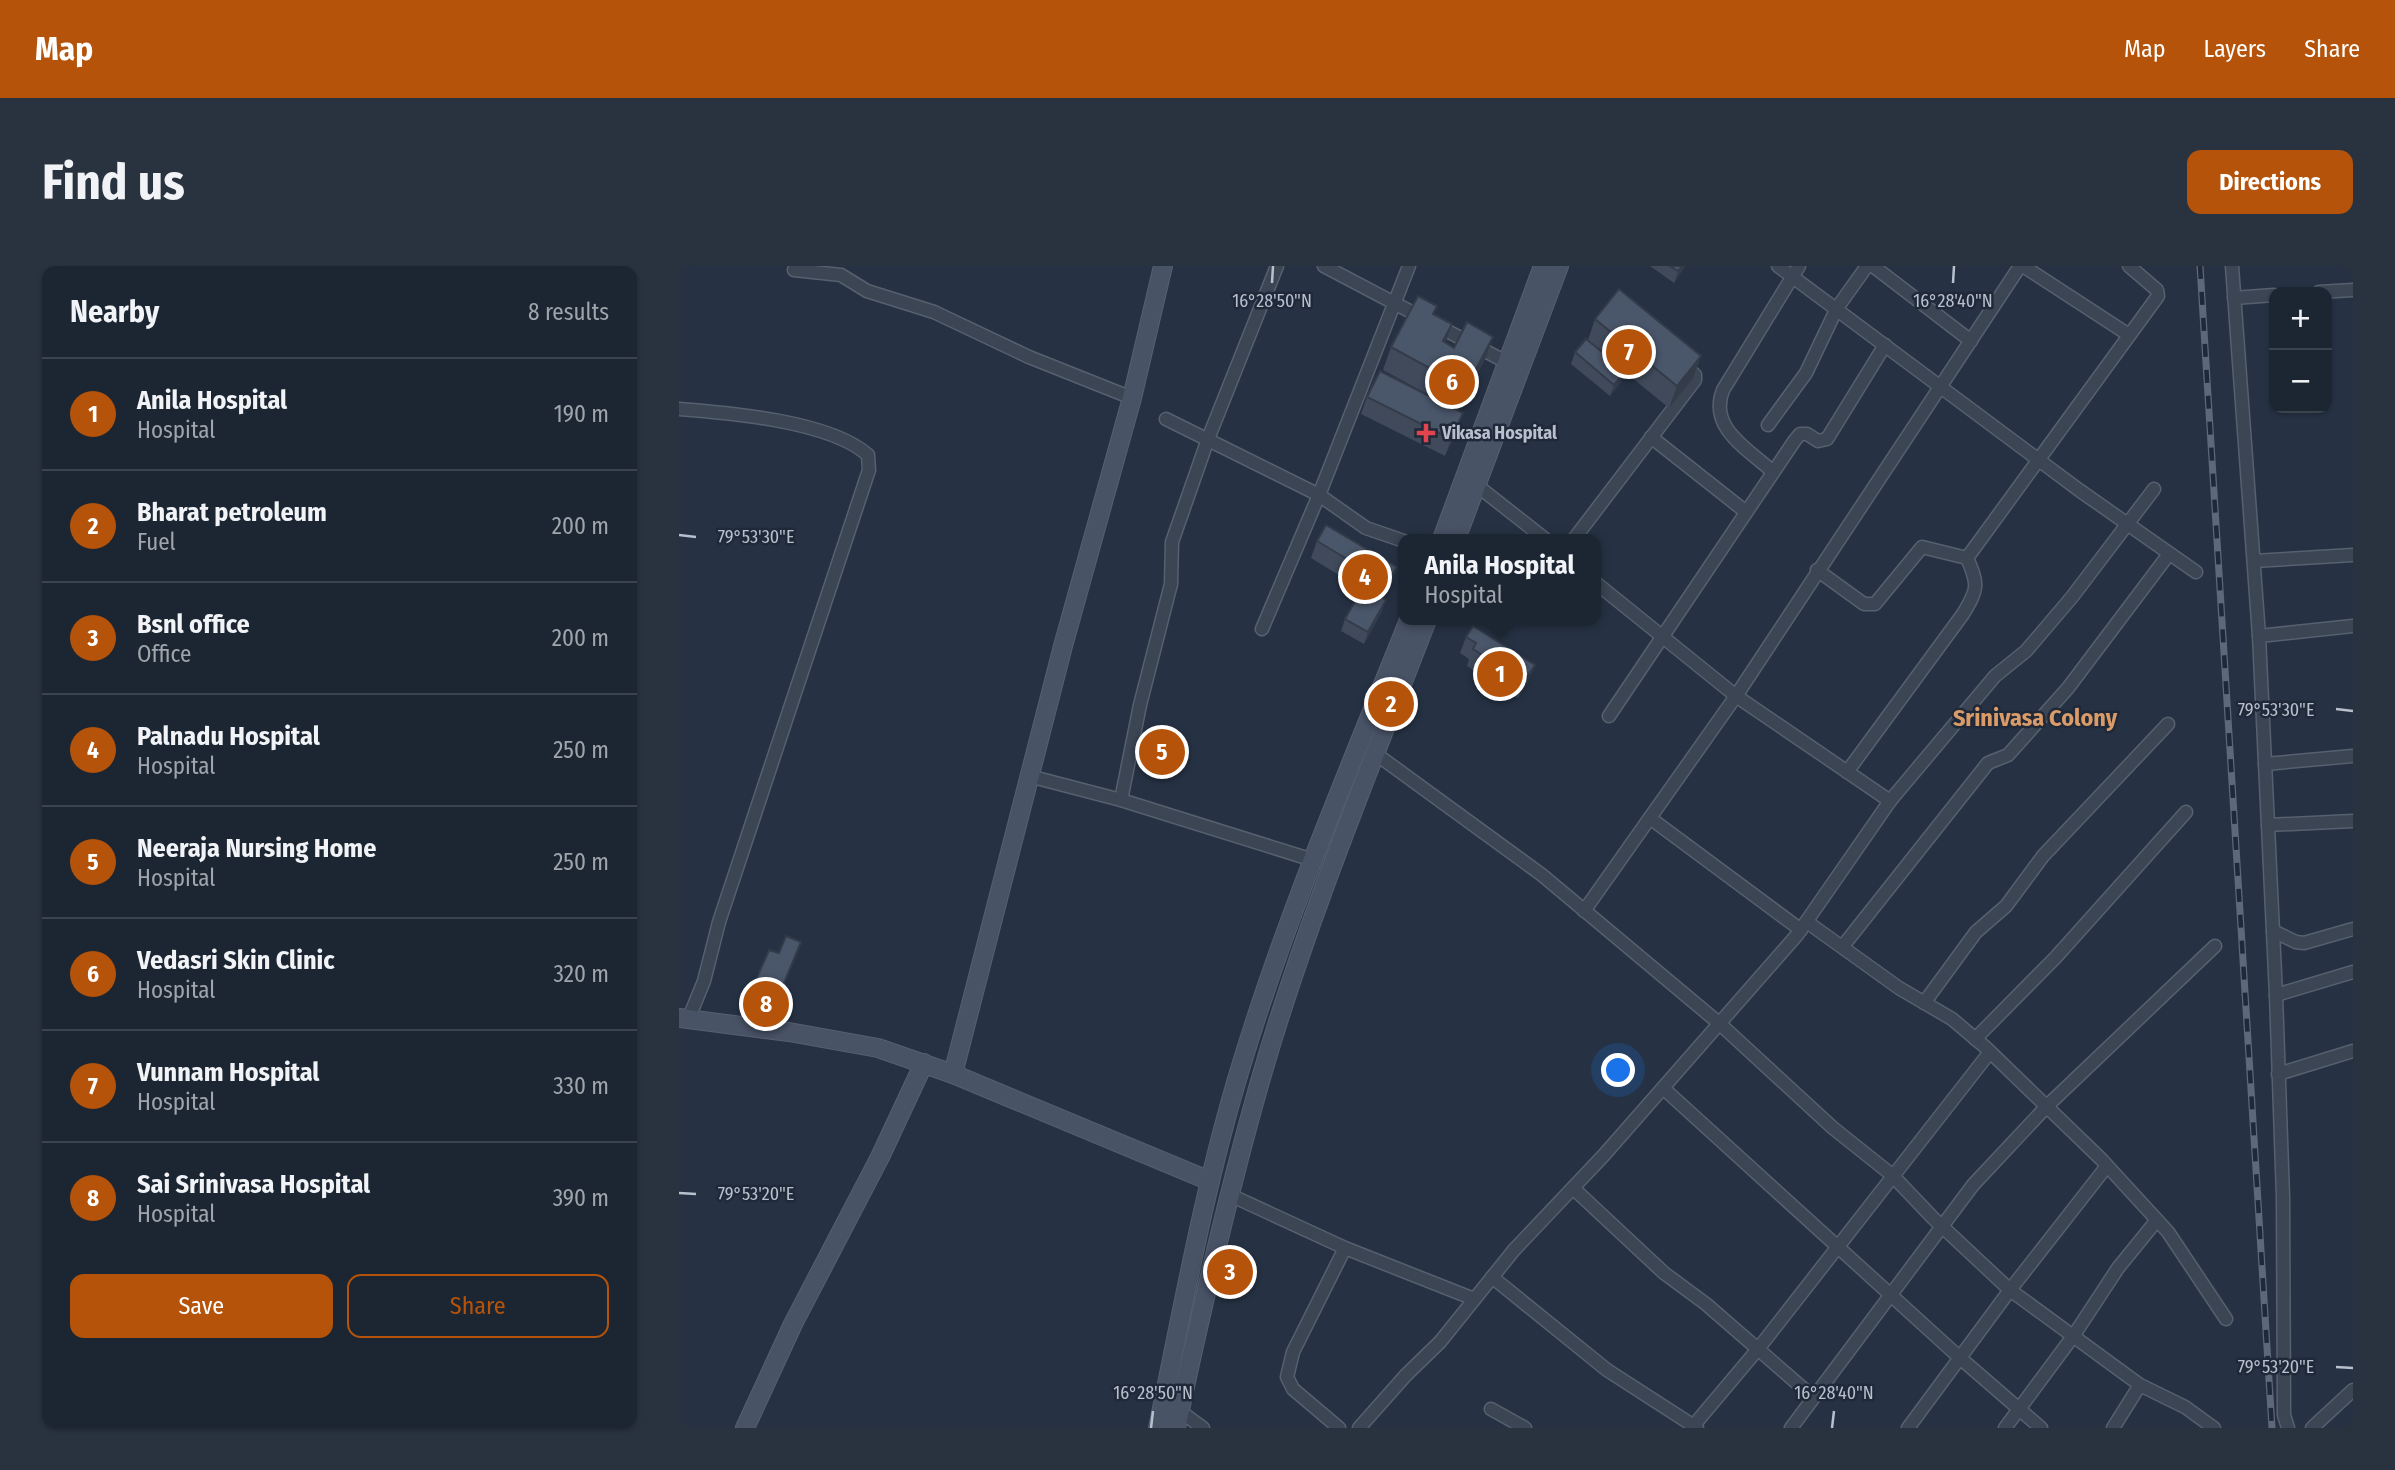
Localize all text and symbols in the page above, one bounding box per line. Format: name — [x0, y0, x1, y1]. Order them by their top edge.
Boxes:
text: Map — [35, 29, 93, 69]
text: Map — [2124, 35, 2166, 63]
text: Layers — [2204, 35, 2266, 63]
text: Share — [2304, 35, 2360, 63]
button: Directions — [2187, 150, 2353, 214]
text: Find us — [42, 153, 185, 212]
map controls — [2269, 287, 2332, 413]
button: + — [2269, 287, 2332, 350]
text: 16°28'50"N — [1232, 290, 1312, 312]
text: 16°28'40"N — [1913, 290, 1993, 312]
text: Nearby — [70, 294, 159, 330]
text: 8 results — [528, 298, 609, 326]
pin: 7 — [1606, 326, 1652, 378]
button: − — [2269, 350, 2332, 413]
pin: 6 — [1429, 356, 1475, 408]
text: Anila Hospital — [137, 385, 287, 416]
text: 1 — [88, 400, 98, 428]
text: 190 m — [554, 400, 609, 428]
text: Hospital — [137, 416, 215, 444]
place label: Vikasa Hospital — [1441, 422, 1557, 444]
marker: Vikasa Hospital — [1416, 423, 1436, 443]
text: Bharat petroleum — [137, 497, 327, 528]
text: 2 — [88, 512, 98, 540]
text: 200 m — [552, 512, 609, 540]
text: 79°53'30"E — [718, 526, 794, 548]
text: Fuel — [137, 528, 176, 556]
popup — [1398, 534, 1601, 625]
text: Anila Hospital — [1424, 550, 1575, 581]
pin: 4 — [1342, 551, 1388, 603]
text: Hospital — [1424, 581, 1503, 609]
text: Bsnl office — [137, 609, 250, 640]
text: 3 — [88, 624, 98, 652]
text: 200 m — [552, 624, 609, 652]
text: Office — [137, 640, 191, 668]
pin: 1 — [1477, 648, 1523, 700]
pin: 2 — [1368, 678, 1414, 730]
text: 79°53'30"E — [2238, 699, 2314, 721]
district label: Srinivasa Colony — [1953, 704, 2118, 732]
text: Palnadu Hospital — [137, 721, 320, 752]
pin: 5 — [1139, 726, 1185, 778]
text: 4 — [87, 736, 99, 764]
text: 250 m — [553, 736, 609, 764]
text: Hospital — [137, 752, 215, 780]
text: Neeraja Nursing Home — [137, 833, 376, 864]
text: 5 — [87, 848, 99, 876]
text: 250 m — [553, 848, 609, 876]
text: Hospital — [137, 864, 215, 892]
text: Vedasri Skin Clinic — [137, 945, 335, 976]
text: 6 — [87, 960, 99, 988]
text: 320 m — [554, 960, 609, 988]
text: Hospital — [137, 976, 215, 1004]
pin: 8 — [743, 978, 789, 1030]
your location — [1601, 1053, 1635, 1087]
text: Vunnam Hospital — [137, 1057, 319, 1088]
text: 7 — [88, 1072, 98, 1100]
text: 330 m — [553, 1072, 609, 1100]
text: Hospital — [137, 1088, 215, 1116]
text: Sai Srinivasa Hospital — [137, 1169, 370, 1200]
text: 79°53'20"E — [718, 1183, 794, 1205]
text: 8 — [87, 1184, 99, 1212]
text: 390 m — [553, 1184, 609, 1212]
text: Hospital — [137, 1200, 215, 1228]
pin: 3 — [1207, 1246, 1253, 1298]
button: Save — [70, 1274, 333, 1338]
button: Share — [347, 1274, 609, 1338]
text: 79°53'20"E — [2238, 1356, 2314, 1378]
text: 16°28'50"N — [1113, 1382, 1193, 1404]
text: 16°28'40"N — [1794, 1382, 1874, 1404]

